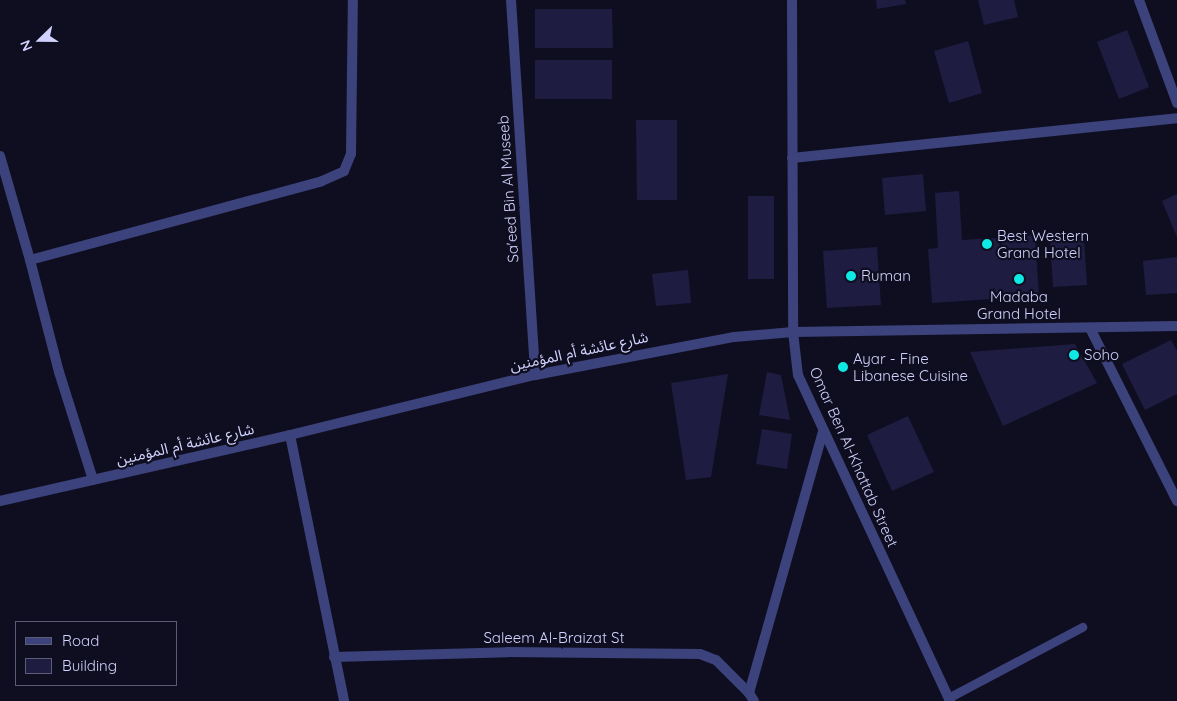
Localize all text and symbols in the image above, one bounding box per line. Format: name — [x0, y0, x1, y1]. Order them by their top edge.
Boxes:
north arrow — [15, 15, 65, 65]
text: N — [16, 37, 36, 54]
street label: Sa'eed Bin Al Museeb — [494, 115, 522, 263]
place label: Best Western Grand Hotel — [997, 226, 1089, 261]
marker: Best Western Grand Hotel — [981, 238, 993, 250]
place label: Ruman — [861, 267, 911, 285]
marker: Ruman — [845, 270, 857, 282]
marker: Madaba Grand Hotel — [1013, 273, 1025, 285]
place label: Madaba Grand Hotel — [977, 287, 1061, 322]
street label: شارع عائشة أم المؤمنين — [508, 328, 650, 374]
place label: Soho — [1084, 346, 1119, 364]
place label: Ayar - Fine Libanese Cuisine — [853, 349, 968, 384]
marker: Soho — [1068, 349, 1080, 361]
marker: Ayar - Fine Libanese Cuisine — [837, 361, 849, 373]
street label: Omar Ben Al-Khattab Street — [806, 364, 902, 550]
street label: شارع عائشة أم المؤمنين — [114, 419, 256, 469]
legend — [15, 621, 178, 686]
street label: Saleem Al-Braizat St — [483, 629, 625, 647]
text: Road — [62, 631, 99, 650]
text: Building — [62, 656, 117, 675]

